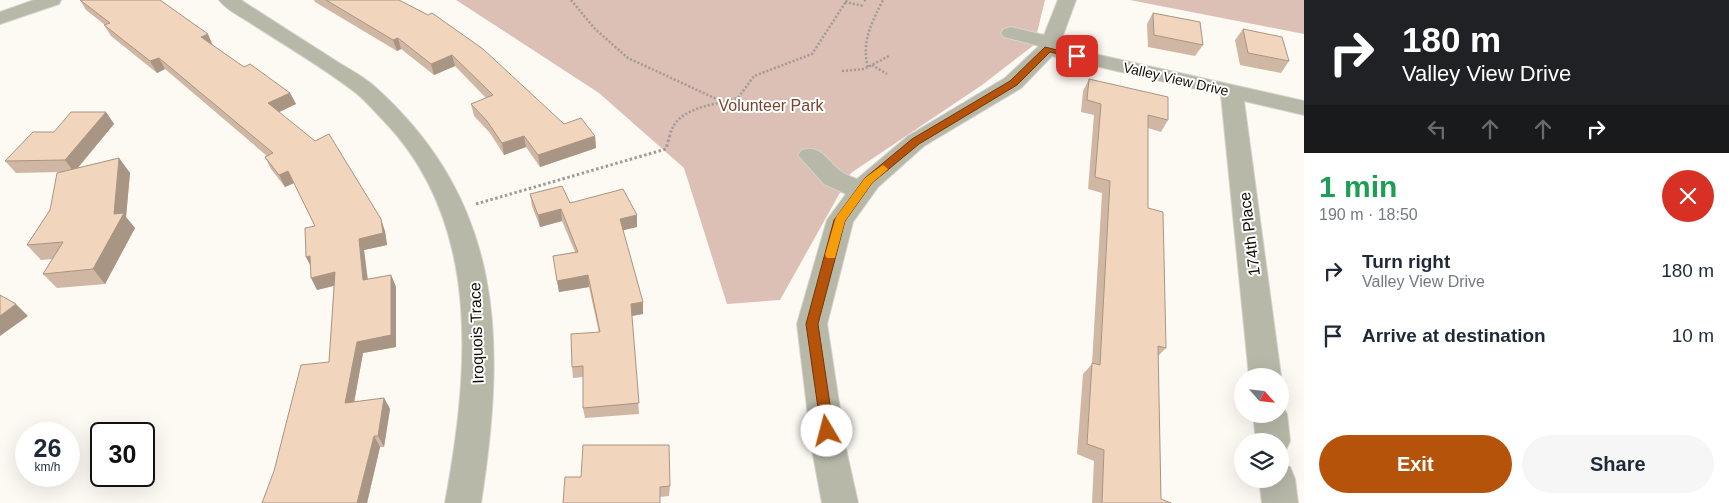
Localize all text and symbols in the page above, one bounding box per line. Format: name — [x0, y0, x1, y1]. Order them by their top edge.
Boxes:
icon: right — [1319, 20, 1384, 85]
text: 180 m — [1402, 20, 1501, 59]
pin — [1056, 35, 1098, 77]
icon: arrive — [1063, 42, 1091, 70]
street label: Valley View Drive — [1122, 59, 1230, 99]
text: Valley View Drive — [1402, 61, 1571, 86]
park label: Volunteer Park — [719, 97, 824, 114]
icon: left — [1423, 115, 1451, 143]
icon: ahead — [1476, 115, 1504, 143]
icon: ahead — [1529, 115, 1557, 143]
icon: right — [1582, 115, 1610, 143]
text: 1 min — [1319, 170, 1397, 203]
button: close — [1662, 170, 1714, 222]
street label: 174th Place — [1236, 191, 1263, 277]
text: 190 m · 18:50 — [1319, 206, 1418, 223]
text: Turn right — [1362, 251, 1450, 272]
icon: right — [1319, 257, 1347, 285]
text: 180 m — [1661, 260, 1714, 281]
text: Valley View Drive — [1362, 273, 1485, 290]
street label: Iroquois Trace — [466, 282, 487, 384]
icon: arrive — [1319, 322, 1347, 350]
text: Arrive at destination — [1362, 325, 1546, 346]
text: 10 m — [1672, 325, 1714, 346]
north arrow — [1234, 368, 1289, 422]
map controls — [1234, 368, 1289, 488]
position arrow — [800, 404, 852, 456]
speed limit sign: 30 — [90, 422, 155, 487]
button: layers — [1234, 433, 1289, 488]
text: 26 — [34, 434, 61, 462]
button: Exit — [1319, 435, 1512, 493]
button: Share — [1522, 435, 1714, 493]
text: km/h — [34, 460, 61, 474]

